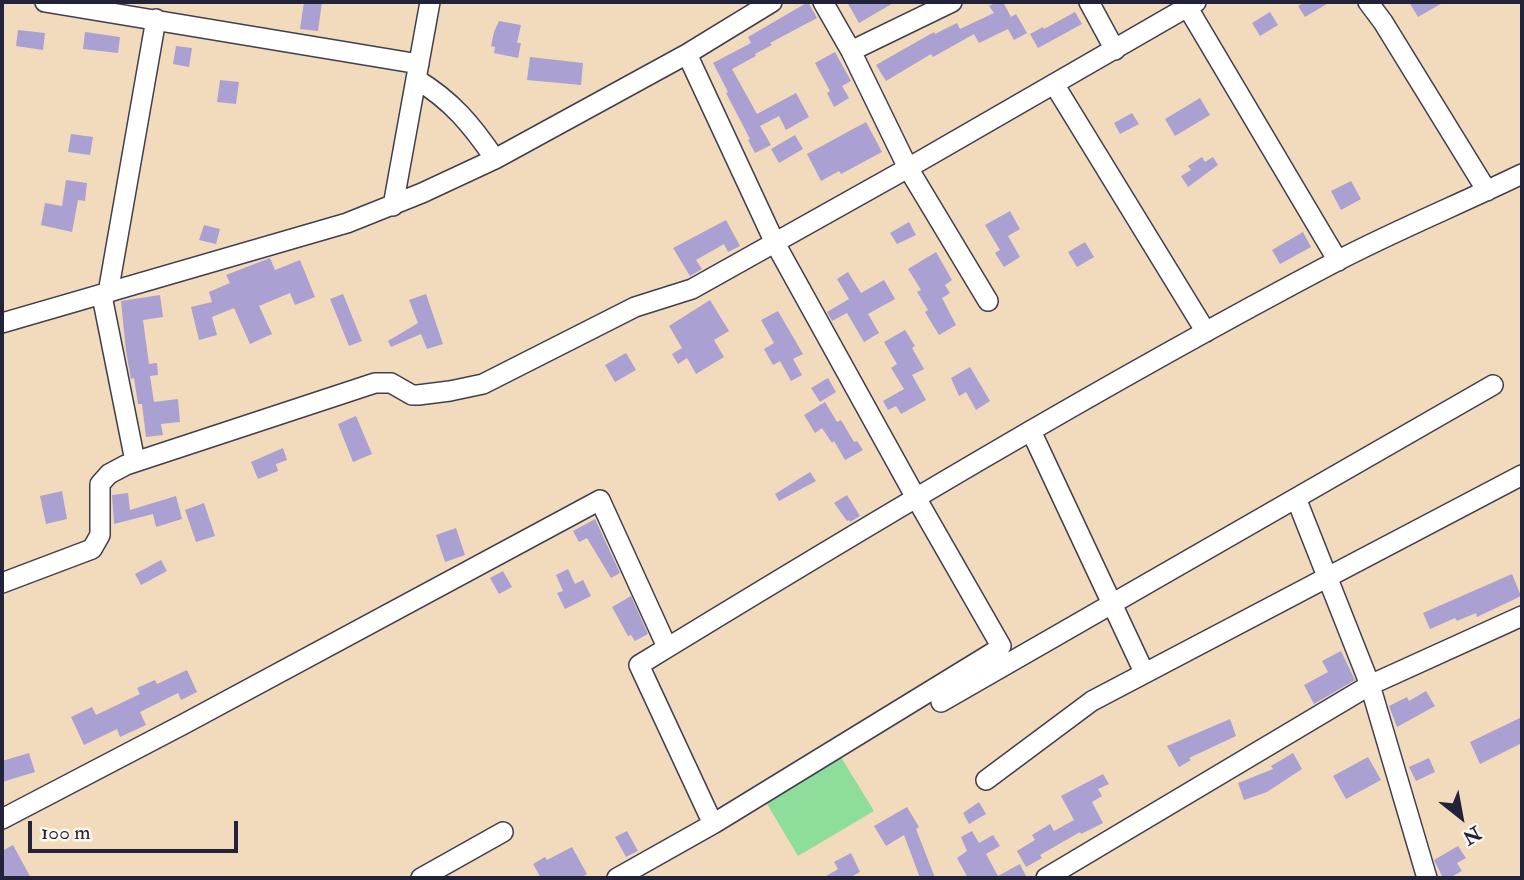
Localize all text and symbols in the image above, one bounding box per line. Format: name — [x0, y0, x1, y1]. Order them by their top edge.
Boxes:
north arrow — [1426, 782, 1496, 852]
scale bar — [32, 806, 242, 850]
text: 100 m — [41, 819, 91, 846]
text: N — [1458, 820, 1485, 850]

